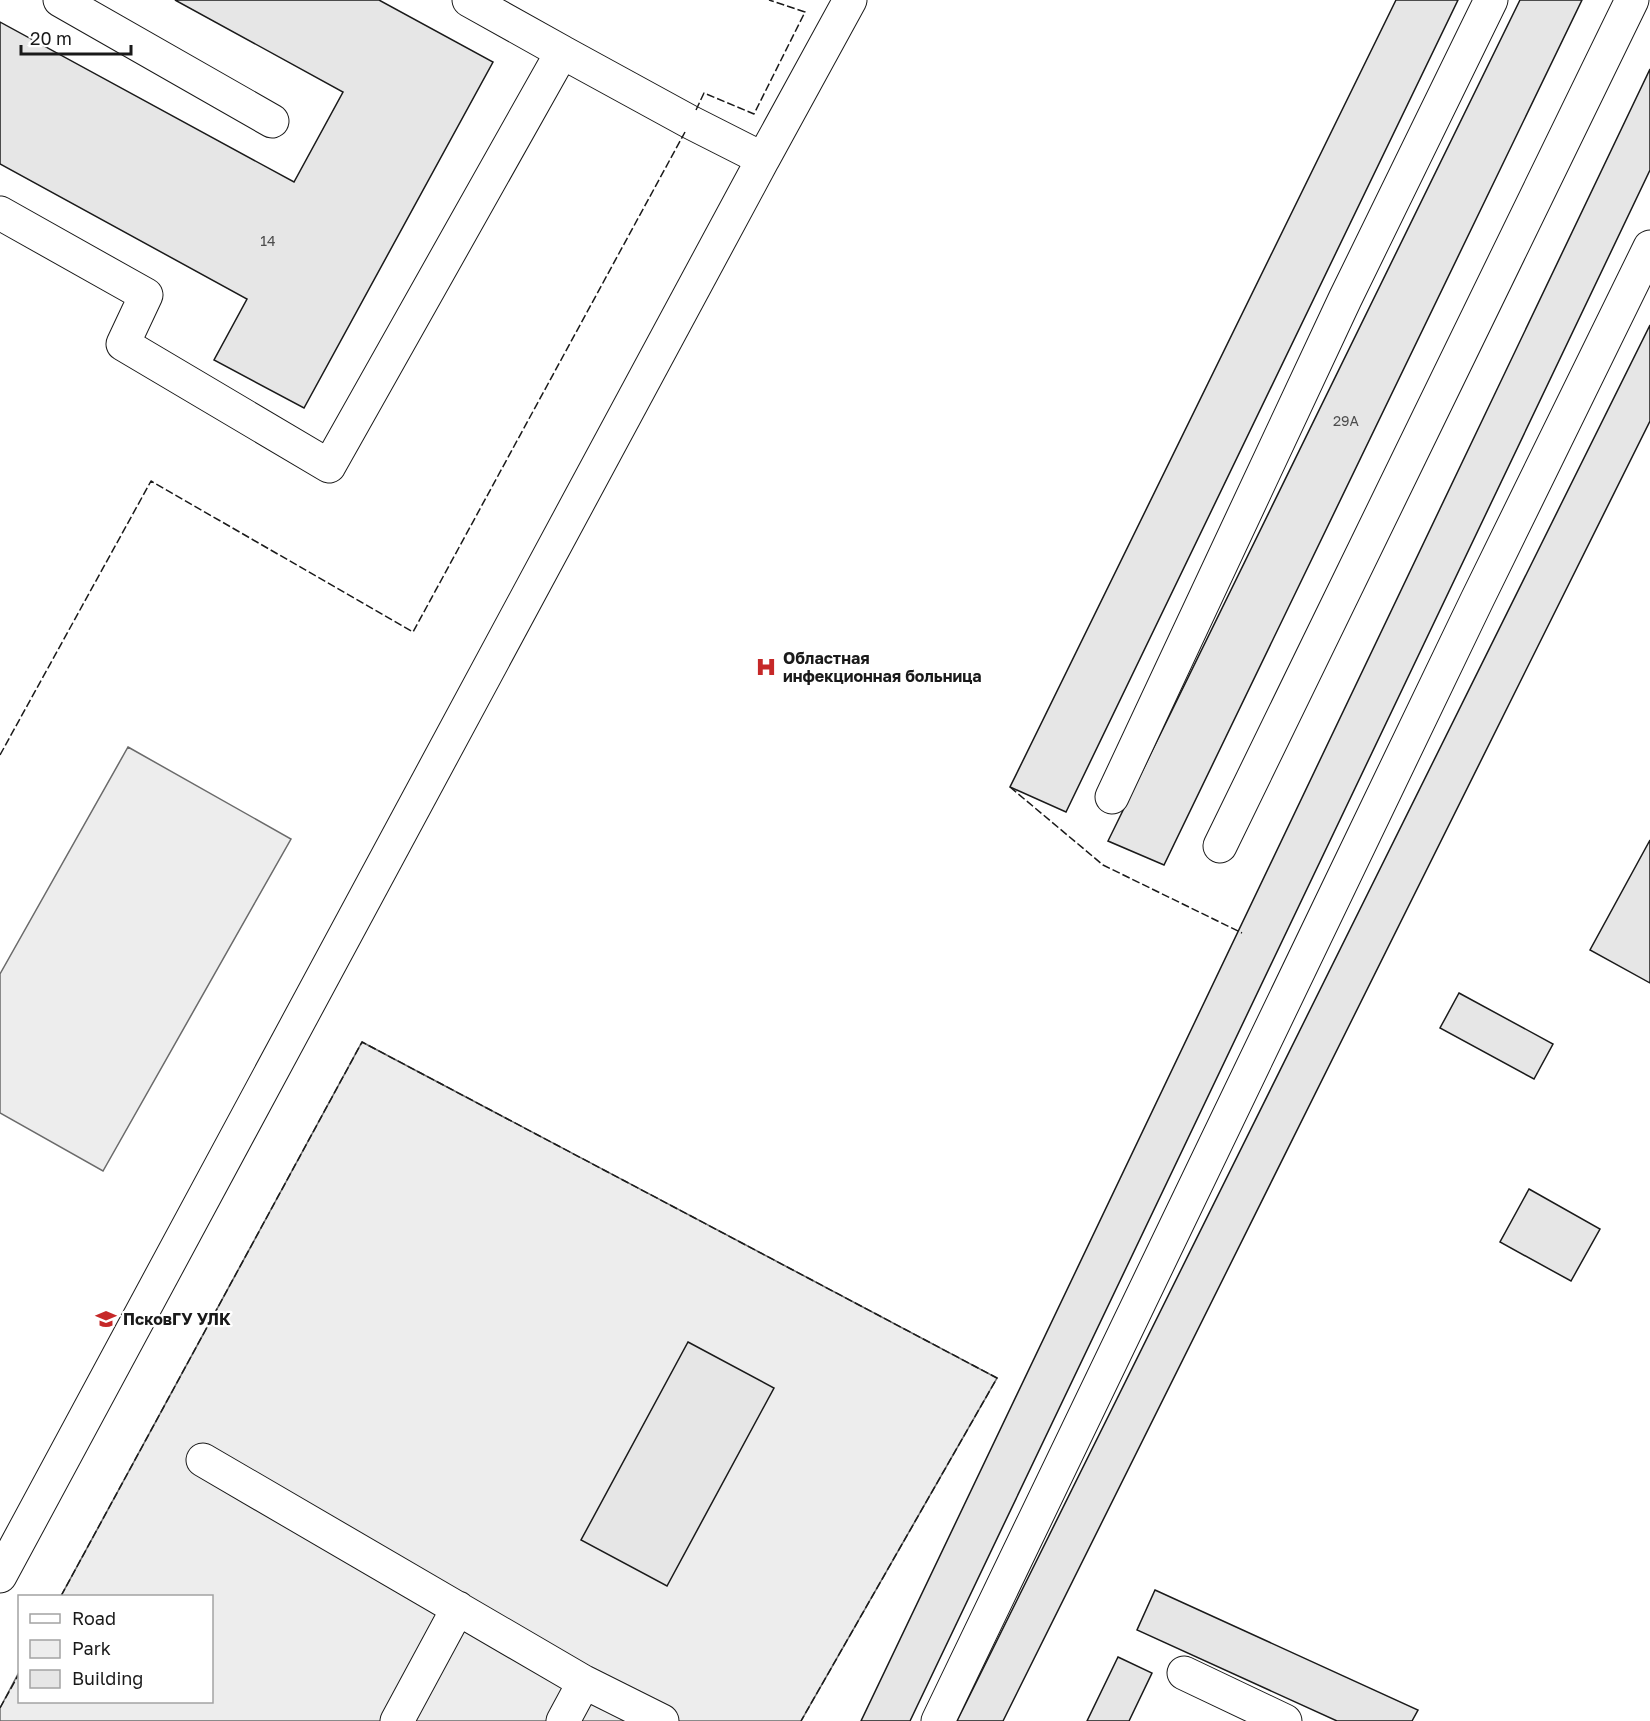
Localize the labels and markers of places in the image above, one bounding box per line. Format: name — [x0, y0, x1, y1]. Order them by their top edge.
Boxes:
place label: Областная инфекционная больница — [783, 648, 982, 686]
hospital icon: Областная инфекционная больница — [754, 655, 778, 679]
school or university icon: ПсковГУ УЛК — [94, 1307, 118, 1331]
place label: ПсковГУ УЛК — [123, 1309, 231, 1329]

